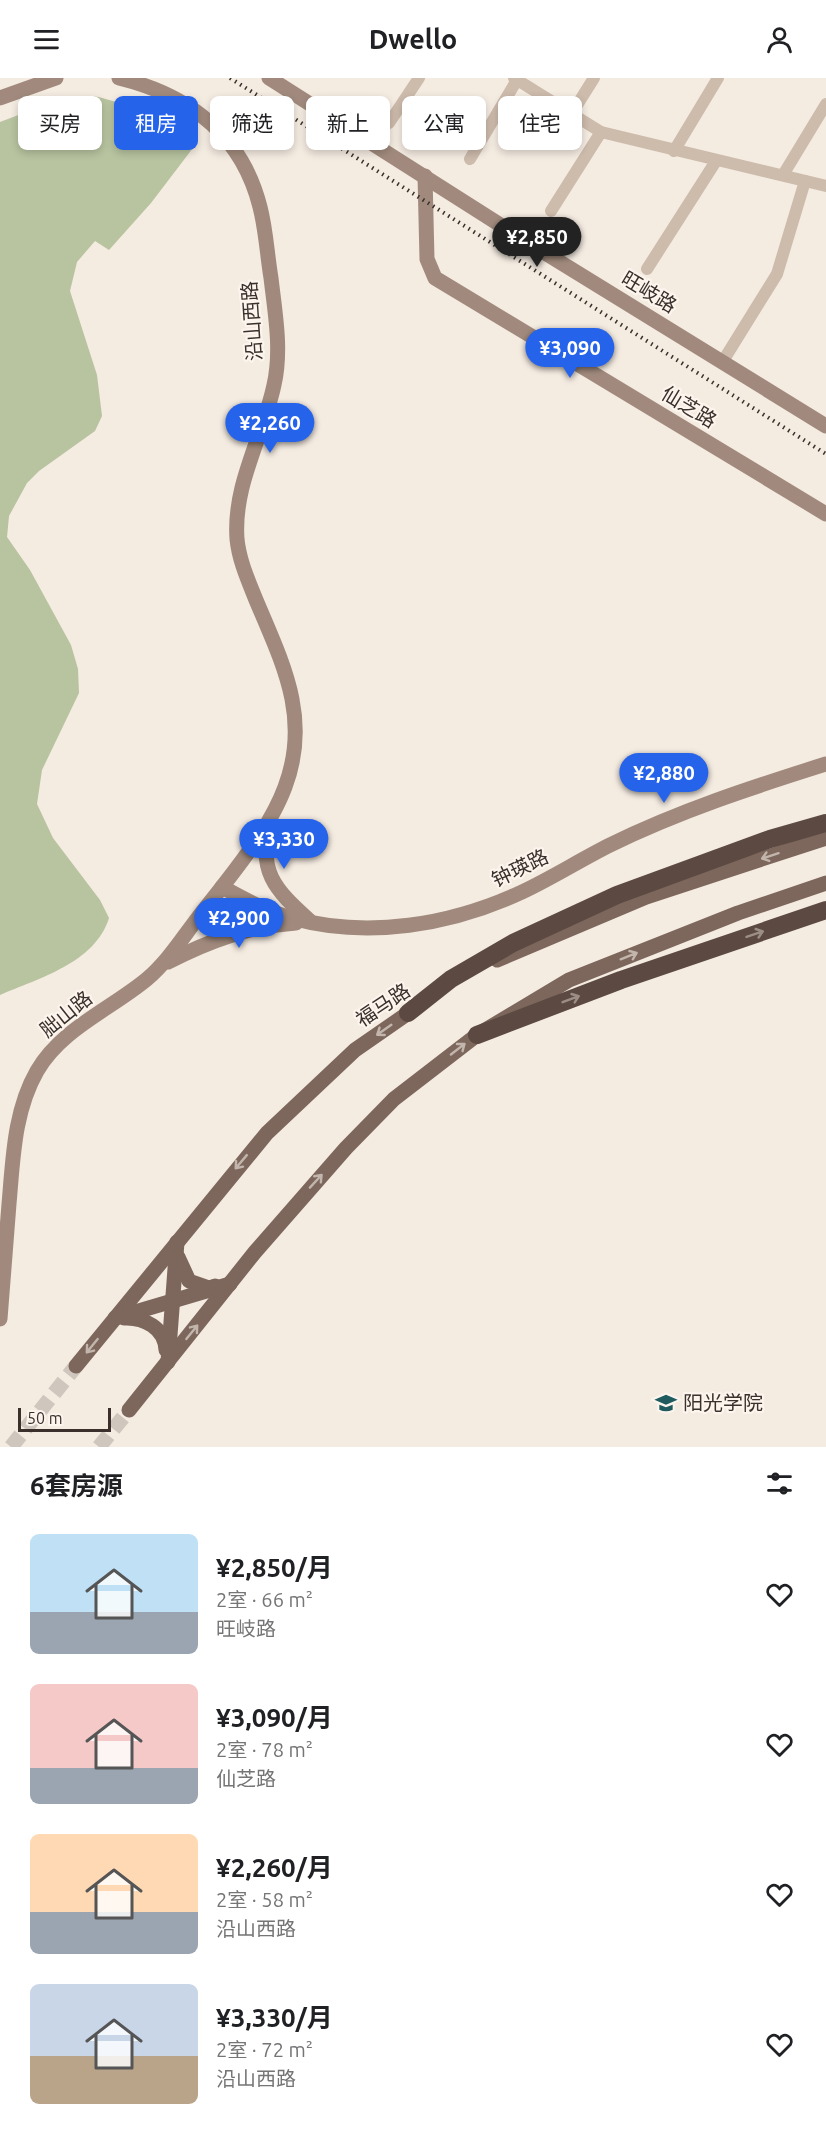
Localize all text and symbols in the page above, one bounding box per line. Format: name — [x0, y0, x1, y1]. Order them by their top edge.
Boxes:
icon: menu — [30, 23, 63, 56]
icon: person — [763, 23, 796, 56]
text: Dwello — [369, 24, 457, 54]
chip: 买房 — [18, 96, 102, 150]
chip: 租房 — [114, 96, 198, 150]
chip: 筛选 — [210, 96, 294, 150]
chip: 新上 — [306, 96, 390, 150]
chip: 公寓 — [402, 96, 486, 150]
chip: 住宅 — [498, 96, 582, 150]
pin: ¥2,850 — [488, 217, 586, 268]
text: ¥2,850 — [506, 225, 568, 248]
street label: 旺岐路 — [618, 266, 681, 317]
street label: 沿山西路 — [237, 280, 266, 362]
pin: ¥3,090 — [521, 328, 619, 379]
text: ¥3,090 — [539, 336, 601, 359]
street label: 仙芝路 — [658, 381, 721, 432]
pin: ¥2,260 — [221, 403, 319, 454]
text: ¥2,260 — [239, 411, 301, 434]
pin: ¥2,880 — [615, 753, 713, 804]
text: ¥2,880 — [633, 761, 695, 784]
pin: ¥3,330 — [235, 819, 333, 870]
text: ¥3,330 — [253, 827, 315, 850]
street label: 钟瑛路 — [488, 844, 552, 891]
one-way arrow — [761, 851, 780, 862]
pin: ¥2,900 — [190, 898, 288, 949]
text: ¥2,900 — [208, 906, 270, 929]
one-way arrow — [745, 928, 764, 939]
one-way arrow — [619, 950, 638, 961]
street label: 福马路 — [351, 978, 414, 1031]
street label: 胐山路 — [35, 986, 96, 1041]
one-way arrow — [561, 993, 580, 1004]
one-way arrow — [376, 1024, 392, 1036]
one-way arrow — [450, 1043, 466, 1055]
one-way arrow — [235, 1154, 248, 1170]
one-way arrow — [308, 1174, 322, 1189]
one-way arrow — [185, 1324, 198, 1340]
one-way arrow — [85, 1338, 99, 1353]
school or university icon: 阳光学院 — [654, 1391, 678, 1415]
place label: 阳光学院 — [683, 1391, 763, 1414]
scale bar — [18, 1405, 111, 1432]
text: 50 m — [27, 1409, 63, 1427]
icon: filters — [763, 1467, 796, 1500]
text: 6套房源 — [30, 1471, 123, 1500]
text: ¥2,850/月 — [216, 1553, 333, 1582]
icon: home — [78, 1558, 150, 1630]
icon: heart — [763, 1578, 796, 1611]
text: 2室 · 66 m² — [216, 1588, 313, 1611]
text: 旺岐路 — [216, 1617, 276, 1640]
text: ¥3,090/月 — [216, 1703, 333, 1732]
icon: home — [78, 1708, 150, 1780]
icon: heart — [763, 1728, 796, 1761]
text: 2室 · 78 m² — [216, 1738, 313, 1761]
text: 仙芝路 — [216, 1767, 276, 1790]
text: ¥2,260/月 — [216, 1853, 333, 1882]
icon: home — [78, 1858, 150, 1930]
icon: heart — [763, 1878, 796, 1911]
text: 2室 · 58 m² — [216, 1888, 313, 1911]
text: 沿山西路 — [216, 1917, 296, 1940]
text: ¥3,330/月 — [216, 2003, 333, 2032]
icon: home — [78, 2008, 150, 2080]
icon: heart — [763, 2028, 796, 2061]
text: 2室 · 72 m² — [216, 2038, 313, 2061]
text: 沿山西路 — [216, 2067, 296, 2090]

